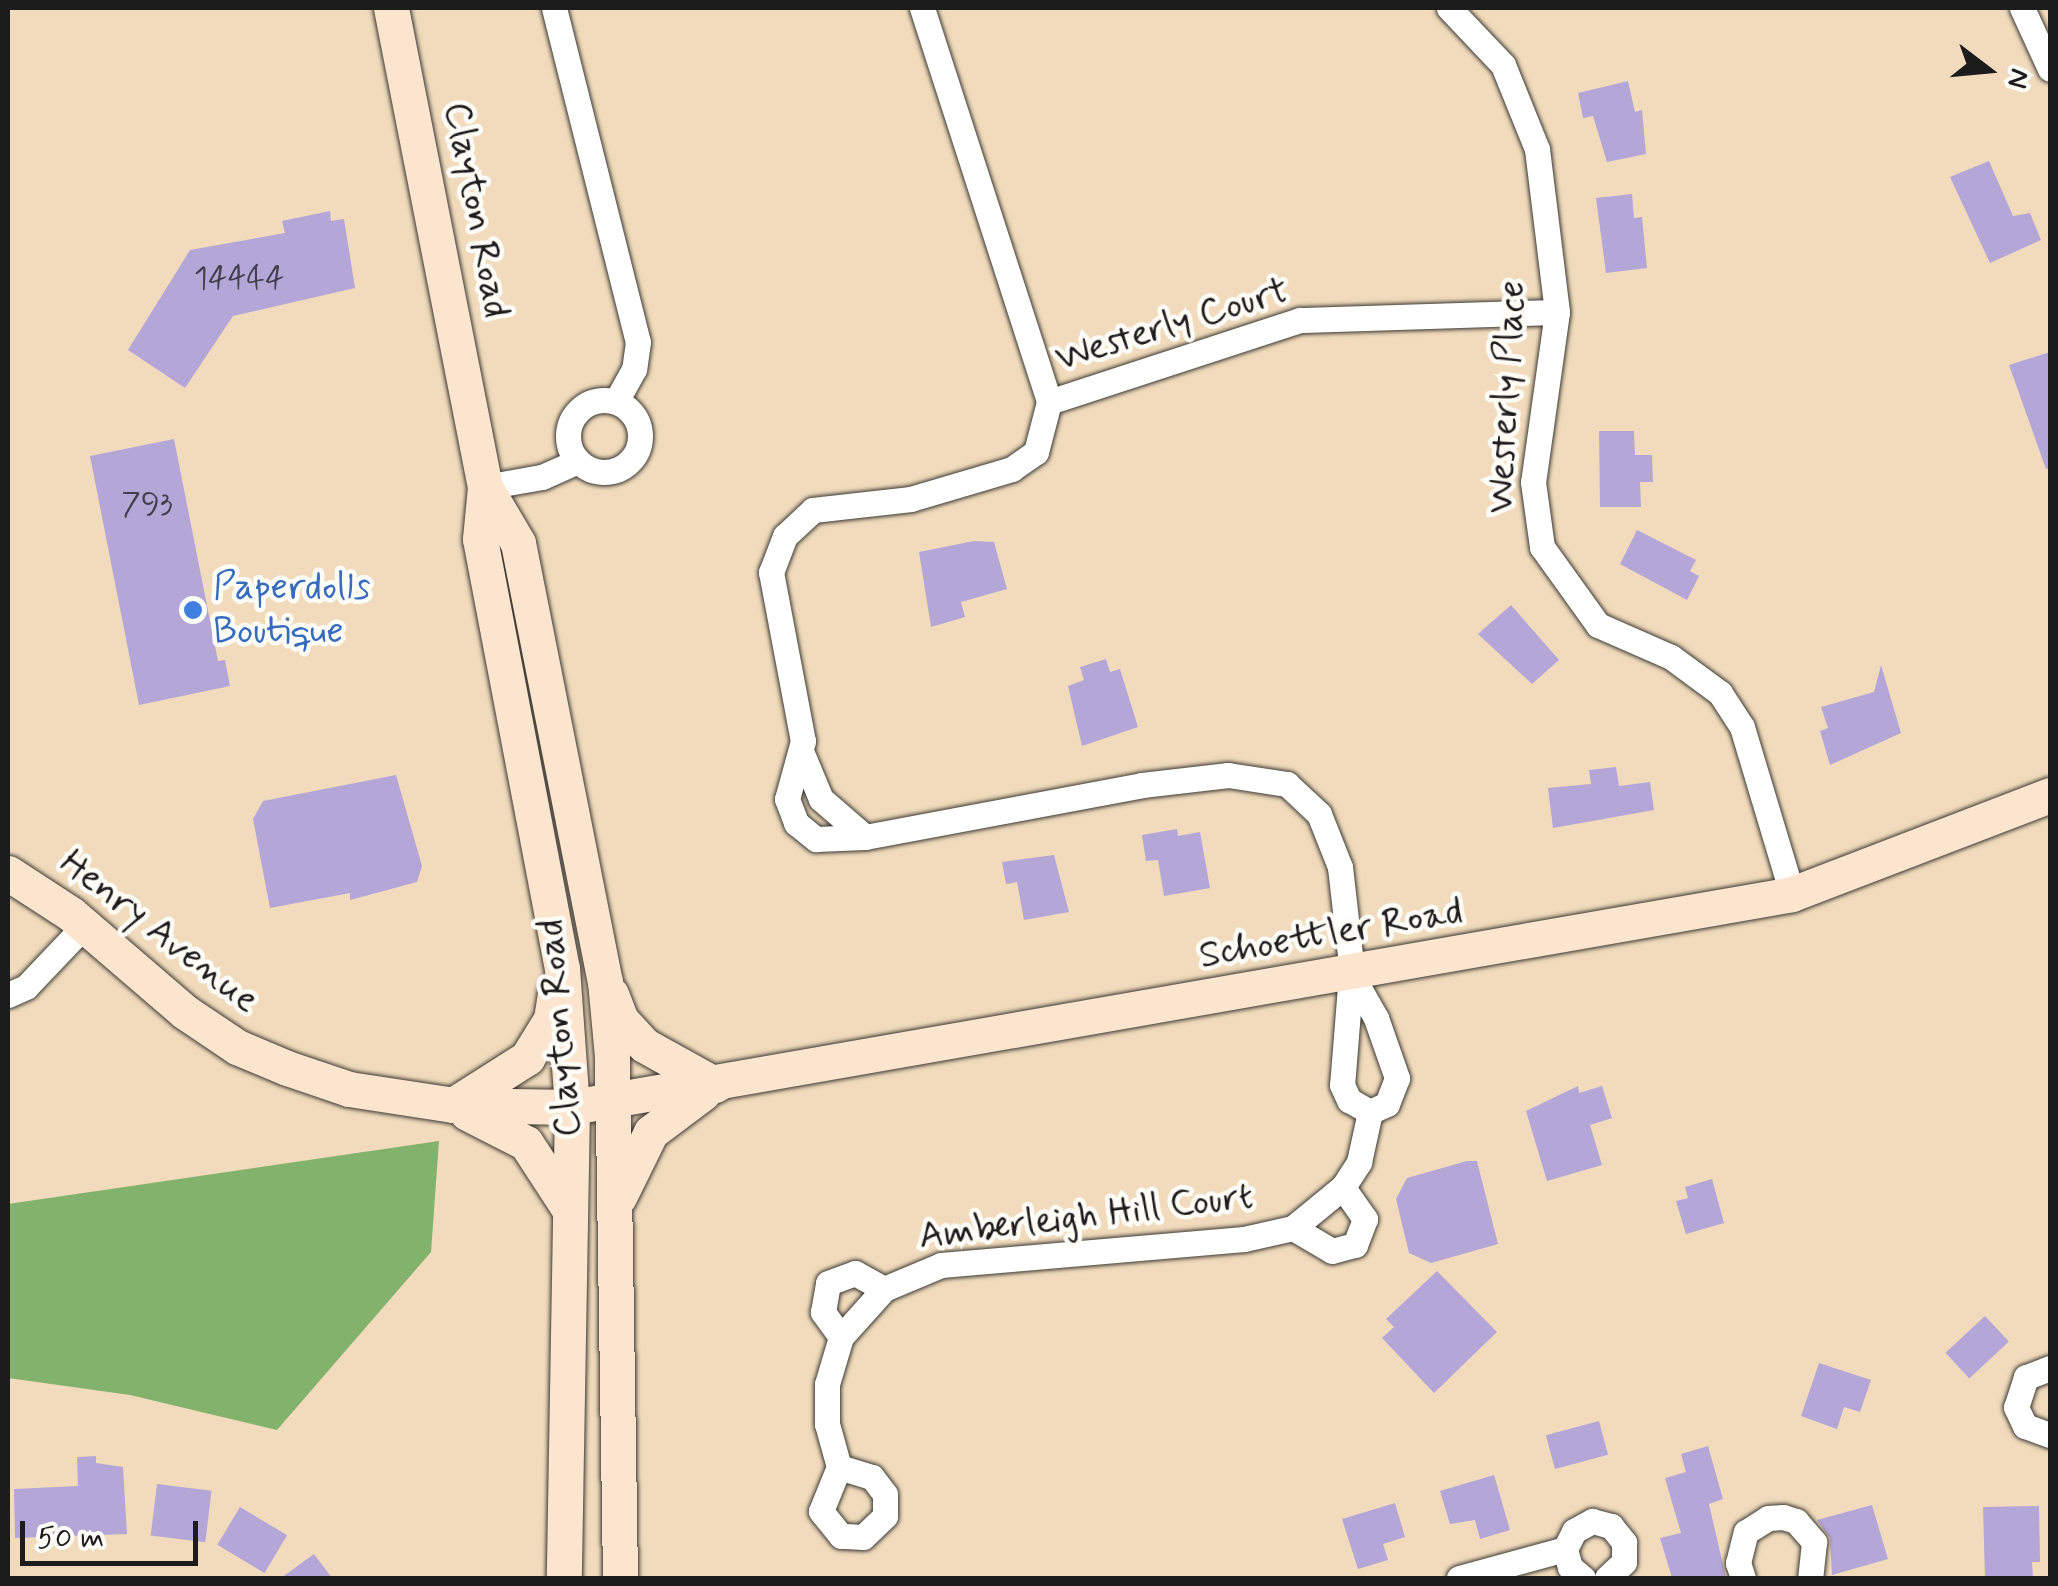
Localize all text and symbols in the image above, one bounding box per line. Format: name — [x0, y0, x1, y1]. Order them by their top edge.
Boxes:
north arrow — [1938, 20, 2038, 120]
text: N — [1997, 64, 2038, 92]
street label: Clayton Road — [433, 99, 519, 321]
house number: 14444 — [194, 260, 284, 298]
street label: Westerly Court — [1050, 268, 1294, 382]
street label: Westerly Place — [1478, 279, 1536, 515]
house number: 793 — [121, 486, 173, 524]
place label: Paperdolls Boutique — [213, 565, 370, 654]
marker: Paperdolls Boutique — [182, 599, 204, 621]
street label: Henry Avenue — [55, 843, 263, 1021]
street label: Schoettler Road — [1199, 889, 1463, 979]
street label: Clayton Road — [528, 918, 592, 1138]
street label: Amberleigh Hill Court — [914, 1174, 1258, 1260]
scale bar — [25, 1501, 202, 1563]
text: 50 m — [37, 1519, 104, 1558]

